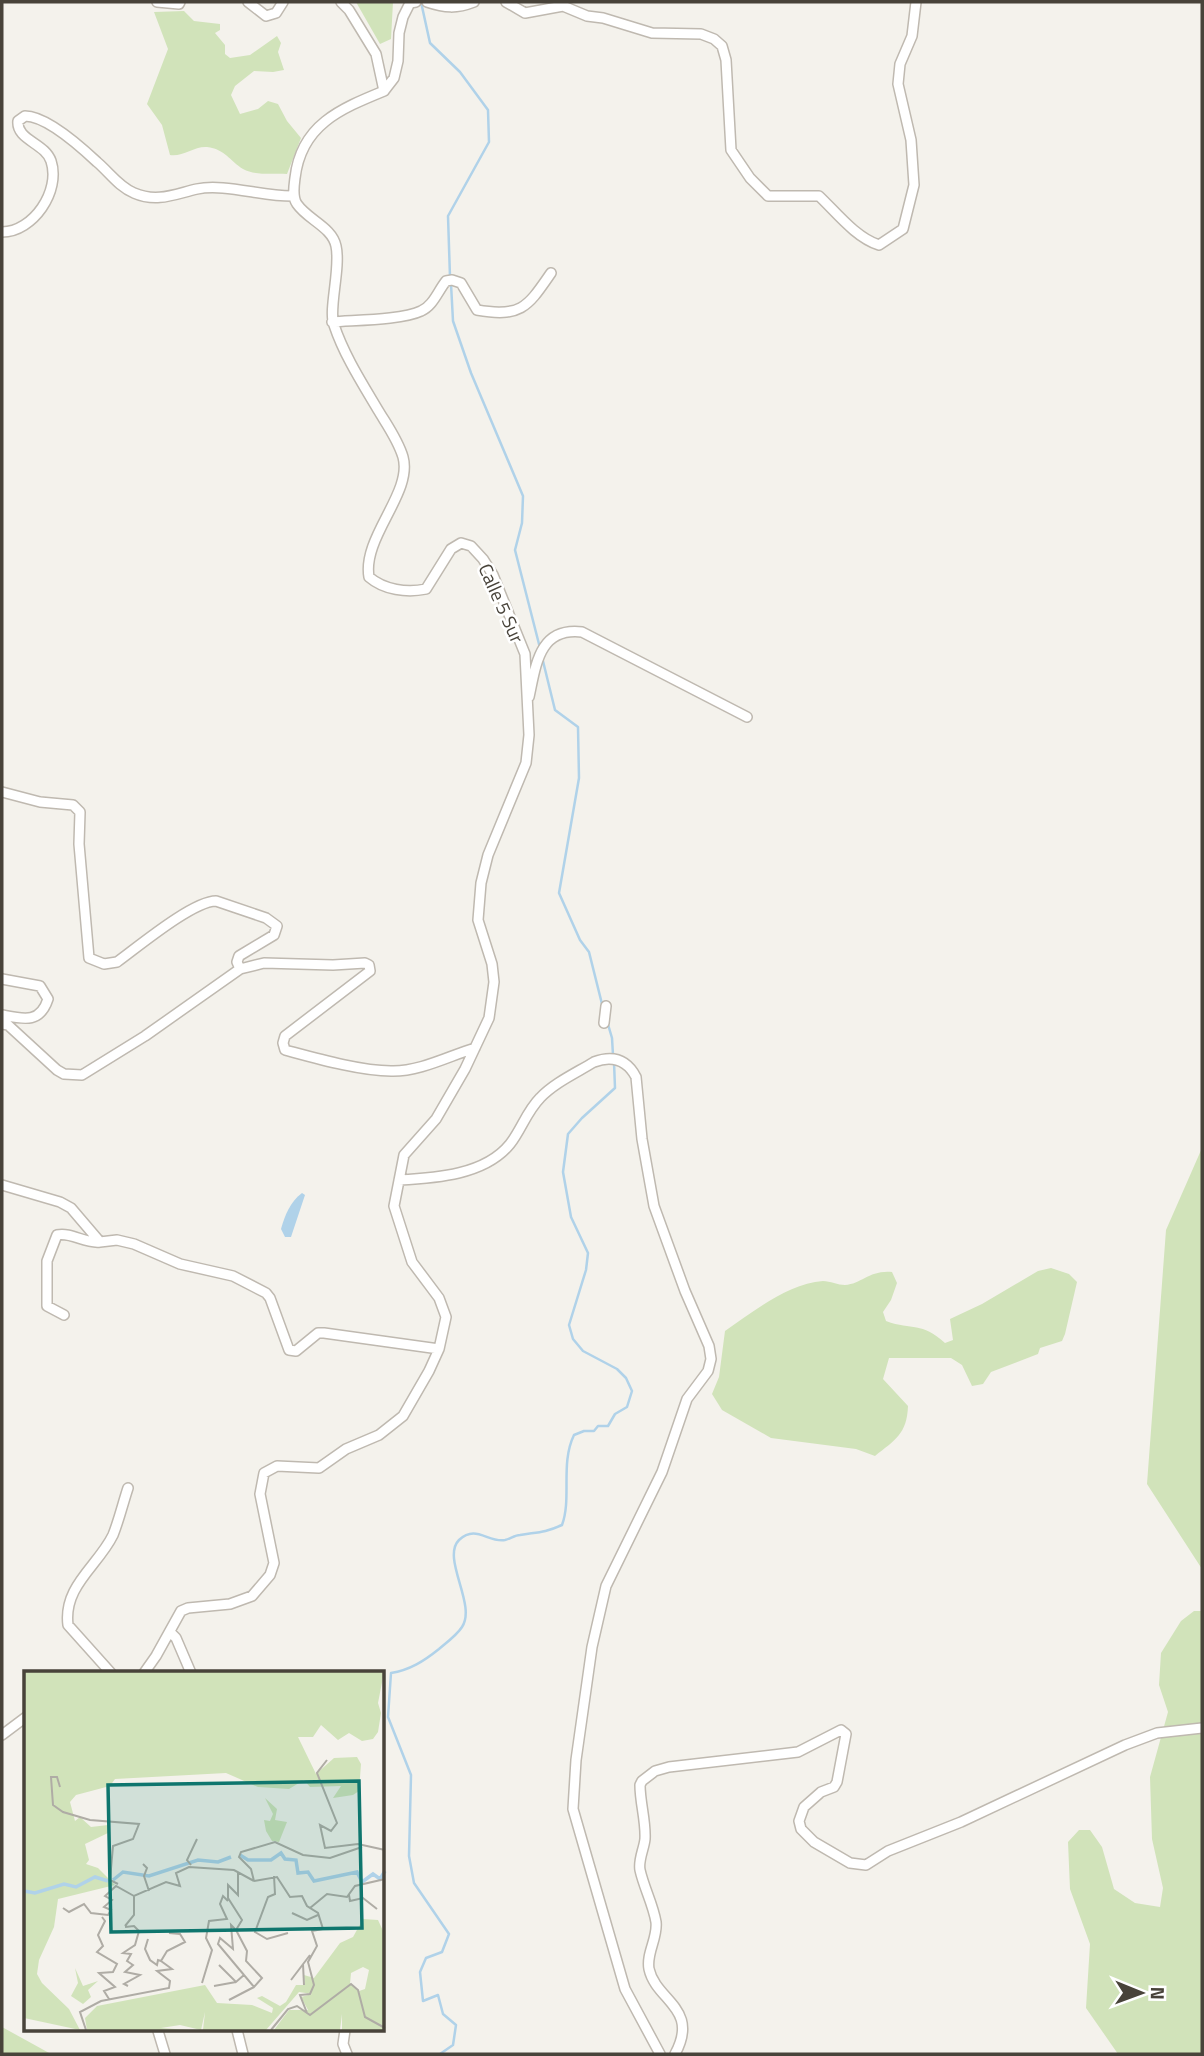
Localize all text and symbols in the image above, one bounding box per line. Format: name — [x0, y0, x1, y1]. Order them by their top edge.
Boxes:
street label: Calle 5 Sur — [472, 559, 533, 648]
inset map — [24, 1671, 385, 2032]
north arrow — [1106, 1958, 1176, 2028]
text: N — [1144, 1986, 1173, 2000]

